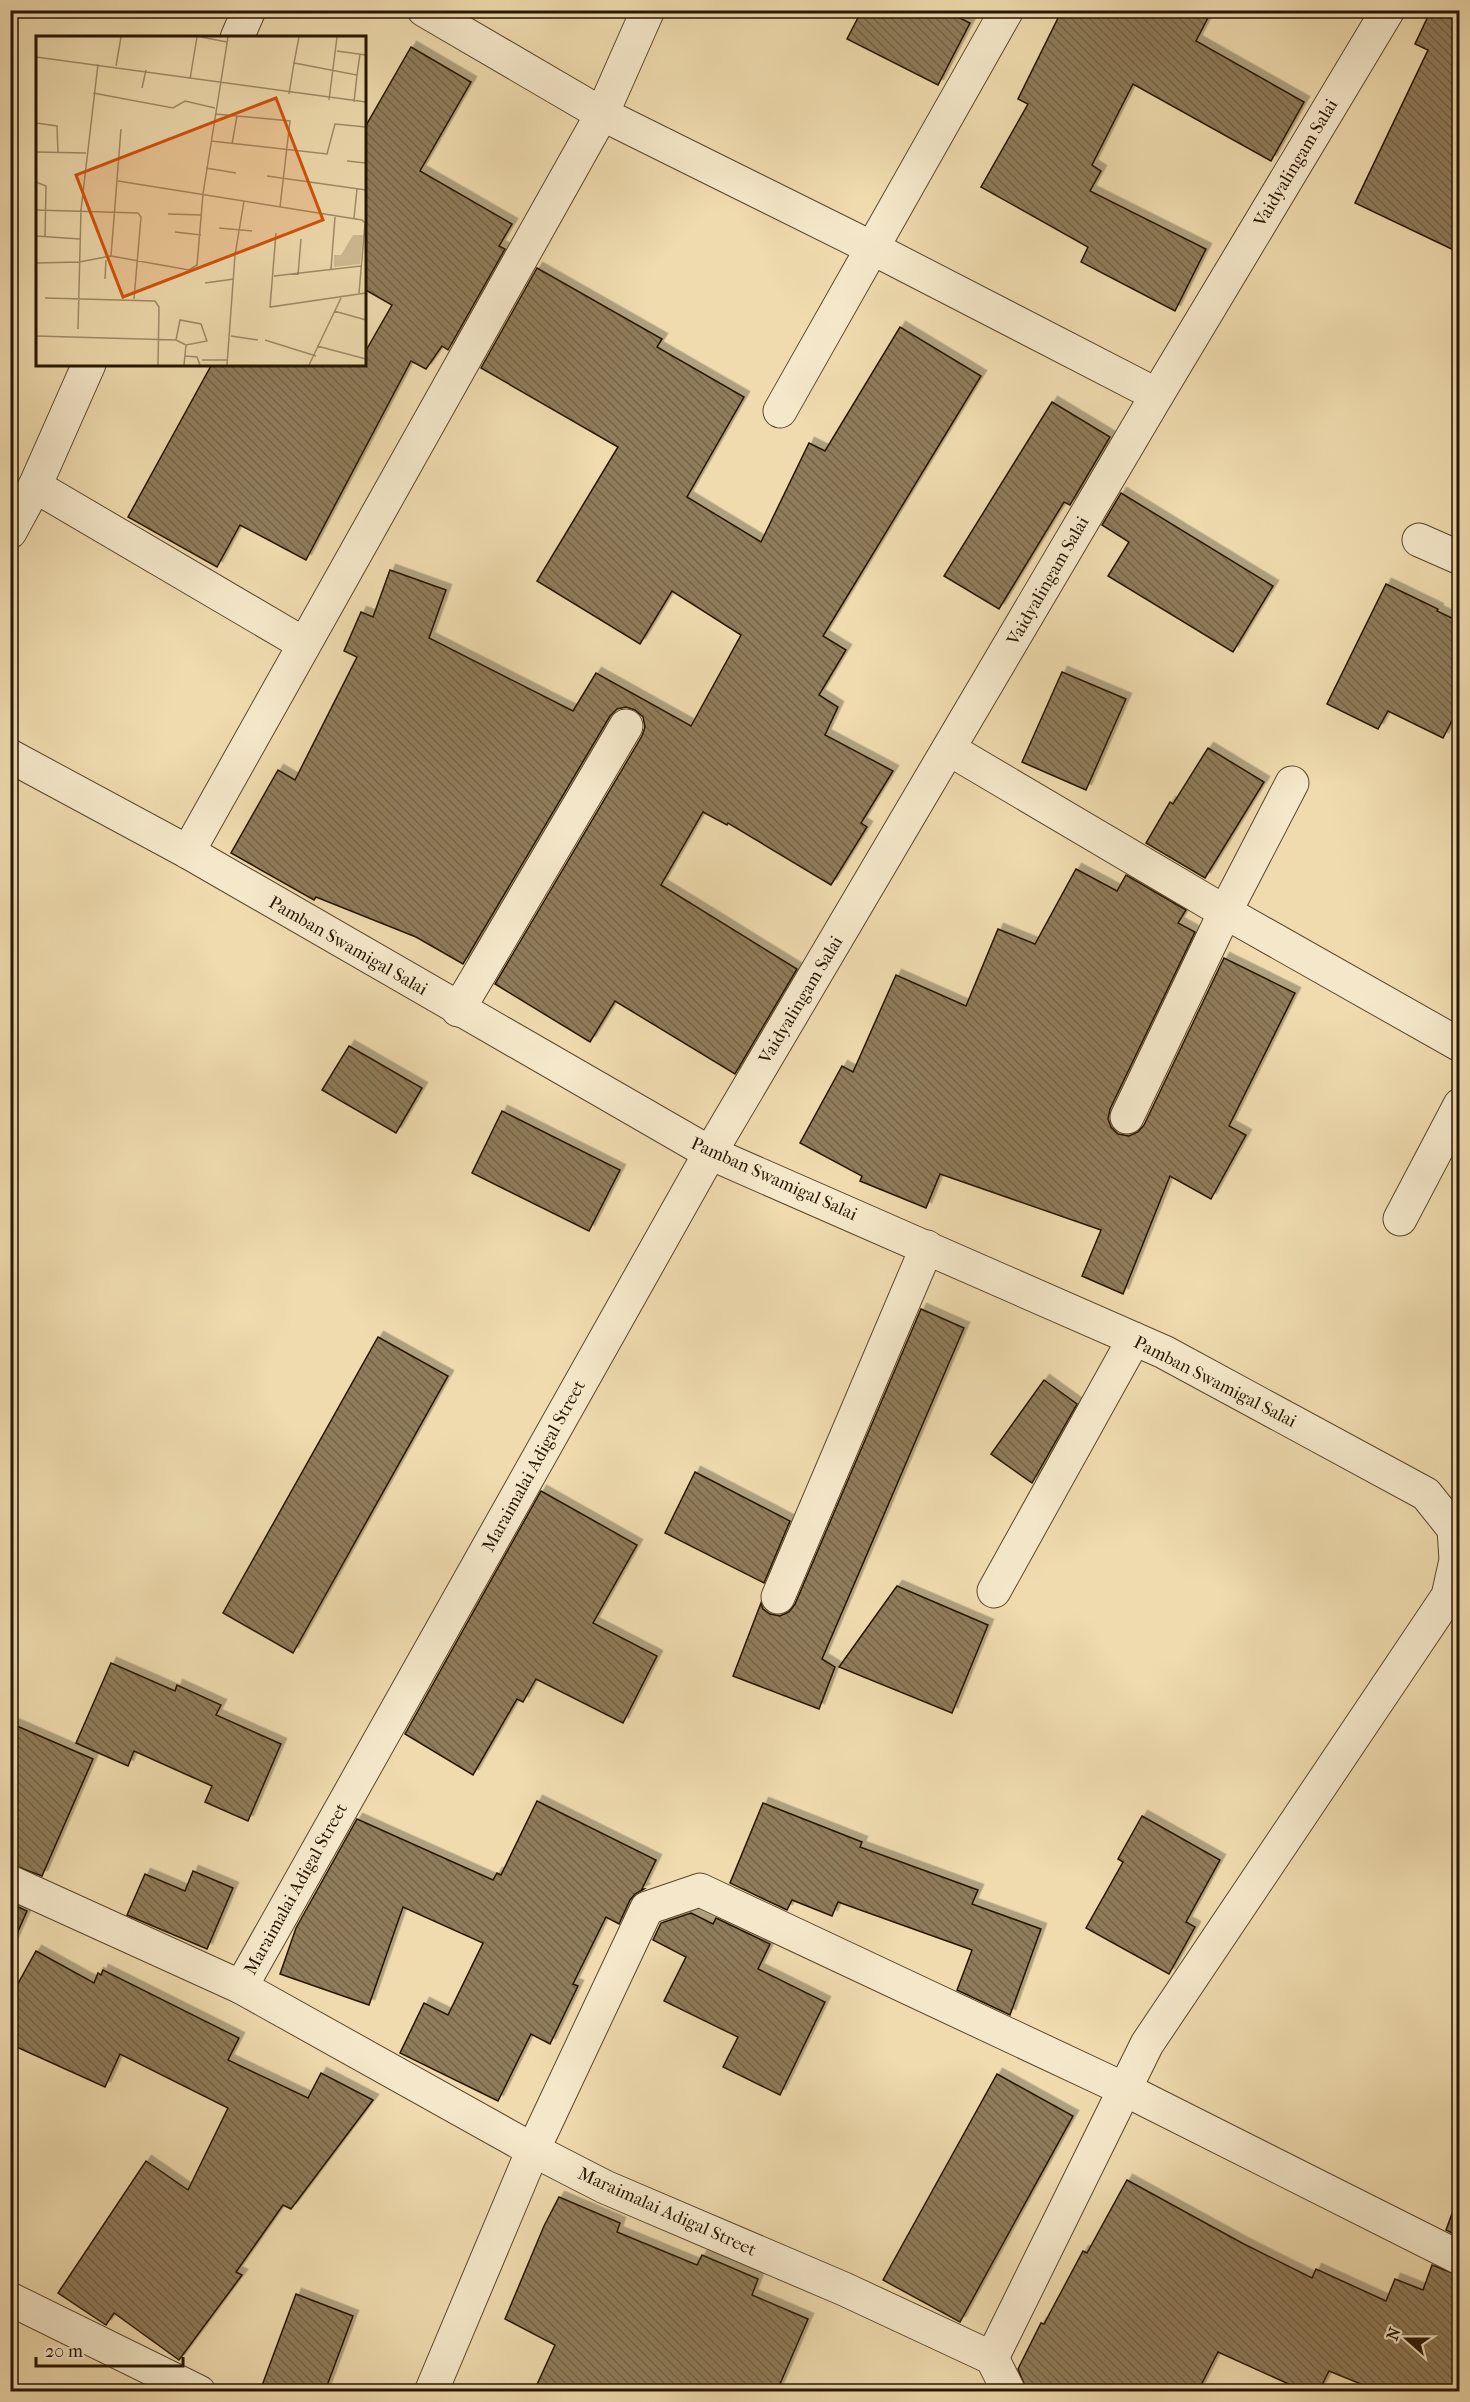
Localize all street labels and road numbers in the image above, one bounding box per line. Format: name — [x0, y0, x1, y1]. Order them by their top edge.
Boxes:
street label: Vaidyalingam Salai — [1249, 95, 1343, 231]
street label: Vaidyalingam Salai — [1002, 512, 1094, 650]
street label: Pamban Swamigal Salai — [265, 892, 432, 1000]
street label: Vaidyalingam Salai — [754, 932, 848, 1068]
street label: Pamban Swamigal Salai — [688, 1133, 861, 1225]
street label: Pamban Swamigal Salai — [1130, 1332, 1300, 1432]
street label: Maraimalai Adigal Street — [478, 1376, 590, 1555]
street label: Maraimalai Adigal Street — [240, 1799, 352, 1978]
street label: Maraimalai Adigal Street — [575, 2163, 760, 2261]

